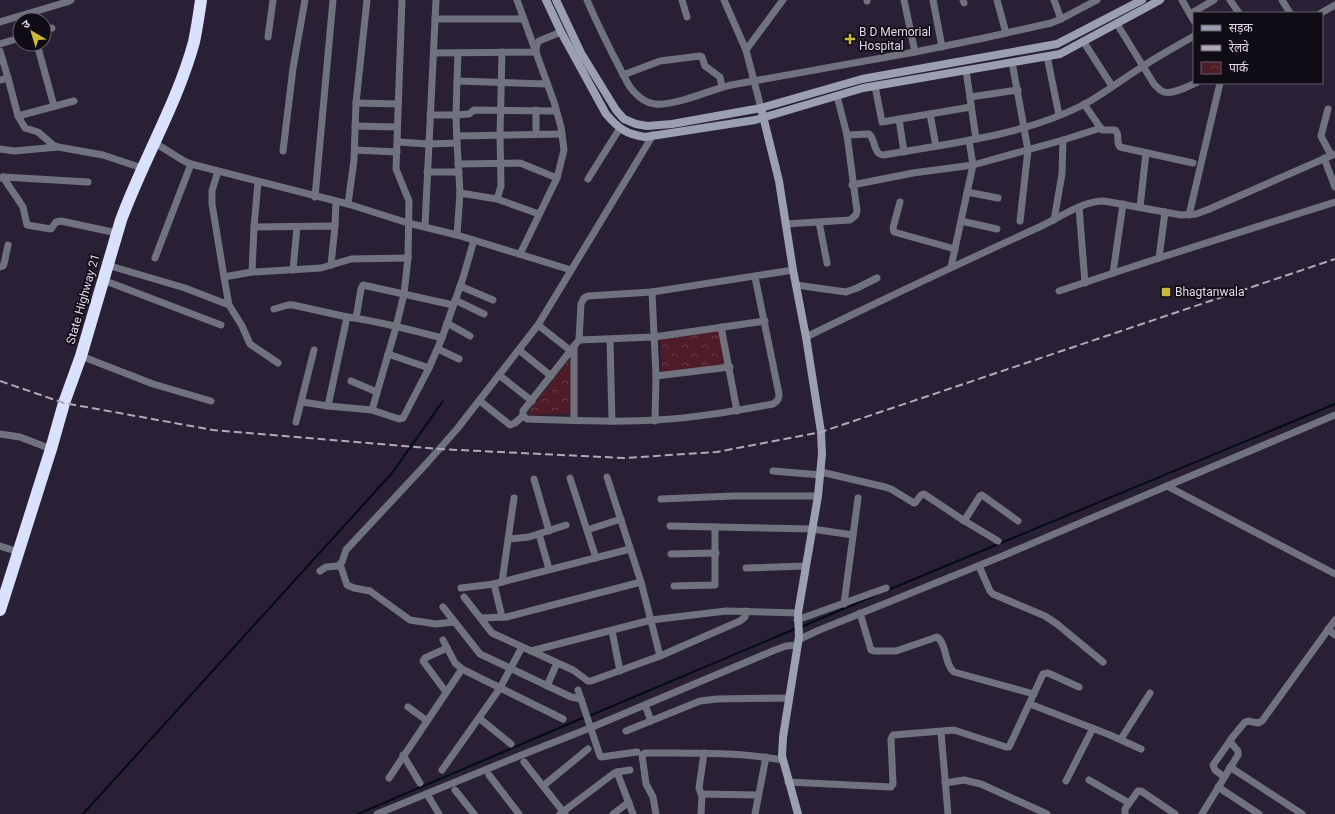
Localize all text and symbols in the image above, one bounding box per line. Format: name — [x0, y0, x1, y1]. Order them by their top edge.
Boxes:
north arrow — [12, 12, 52, 52]
legend — [1193, 12, 1323, 84]
text: उ — [20, 17, 33, 32]
text: सड़क — [1229, 21, 1254, 35]
place label: B D Memorial Hospital — [859, 25, 931, 53]
marker: B D Memorial Hospital — [844, 33, 856, 45]
text: रेलवे — [1229, 40, 1249, 55]
text: पार्क — [1229, 61, 1249, 75]
street label: State Highway 21 — [63, 252, 103, 346]
place label: Bhagtanwala — [1175, 285, 1244, 299]
marker: Bhagtanwala — [1160, 286, 1172, 298]

